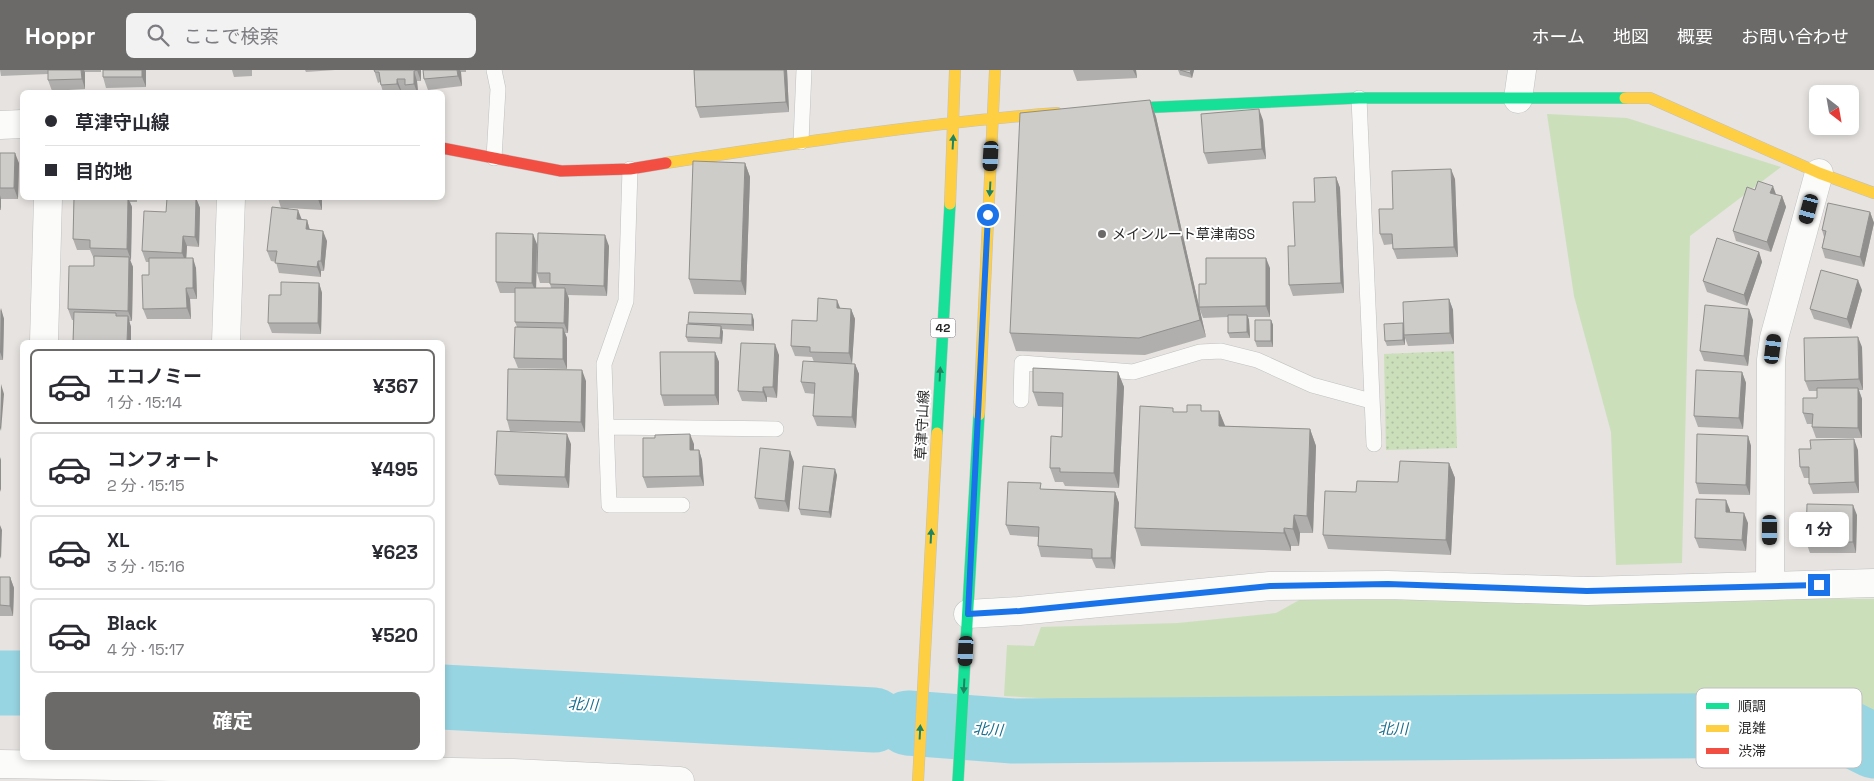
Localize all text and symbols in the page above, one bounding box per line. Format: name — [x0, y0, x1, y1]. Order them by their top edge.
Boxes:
search box — [126, 13, 476, 58]
text: Hoppr — [25, 20, 96, 51]
icon: search — [144, 21, 172, 49]
text: ここで検索 — [184, 24, 279, 49]
text: ホーム — [1532, 25, 1585, 48]
text: 地図 — [1613, 25, 1649, 48]
text: 概要 — [1677, 25, 1713, 48]
text: お問い合わせ — [1741, 25, 1849, 48]
north arrow — [1809, 85, 1859, 135]
map controls — [1809, 85, 1859, 135]
text: 草津守山線 — [75, 110, 170, 135]
one-way arrow — [949, 134, 957, 150]
car — [982, 141, 999, 171]
text: 目的地 — [75, 159, 132, 184]
one-way arrow — [985, 181, 993, 197]
car — [1797, 193, 1820, 225]
route start — [977, 204, 999, 226]
place label: メインルート草津南SS — [1112, 225, 1255, 243]
marker: メインルート草津南SS — [1096, 228, 1108, 240]
road number: 42 — [930, 318, 956, 338]
car — [1763, 333, 1782, 365]
icon: car — [47, 364, 92, 409]
text: エコノミー — [107, 364, 202, 389]
one-way arrow — [936, 366, 944, 382]
text: ¥367 — [373, 374, 418, 399]
street label: 草津守山線 — [911, 390, 933, 460]
text: 1 分 · 15:14 — [107, 392, 182, 413]
icon: car — [47, 447, 92, 492]
text: コンフォート — [107, 447, 220, 472]
text: ¥495 — [371, 457, 418, 482]
text: 2 分 · 15:15 — [107, 475, 185, 496]
callout: 1 分 — [1789, 512, 1849, 548]
car — [1762, 515, 1777, 545]
text: 1 分 — [1805, 519, 1833, 540]
text: XL — [107, 528, 130, 553]
one-way arrow — [927, 528, 935, 544]
icon: car — [47, 530, 92, 575]
text: ¥623 — [372, 540, 418, 565]
text: 3 分 · 15:16 — [107, 556, 185, 577]
route end — [1808, 574, 1830, 596]
text: Black — [107, 611, 157, 636]
icon: car — [47, 613, 92, 658]
text: ¥520 — [371, 623, 418, 648]
car — [957, 636, 974, 666]
text: 4 分 · 15:17 — [107, 639, 184, 660]
one-way arrow — [960, 679, 968, 695]
legend — [1696, 688, 1862, 768]
button: 確定 — [45, 692, 420, 750]
water label: 北川 — [568, 694, 600, 714]
text: 順調 — [1738, 697, 1766, 715]
water label: 北川 — [972, 718, 1006, 740]
water label: 北川 — [1378, 719, 1410, 738]
text: 混雑 — [1738, 719, 1766, 737]
one-way arrow — [917, 724, 925, 740]
text: 渋滞 — [1738, 742, 1766, 760]

